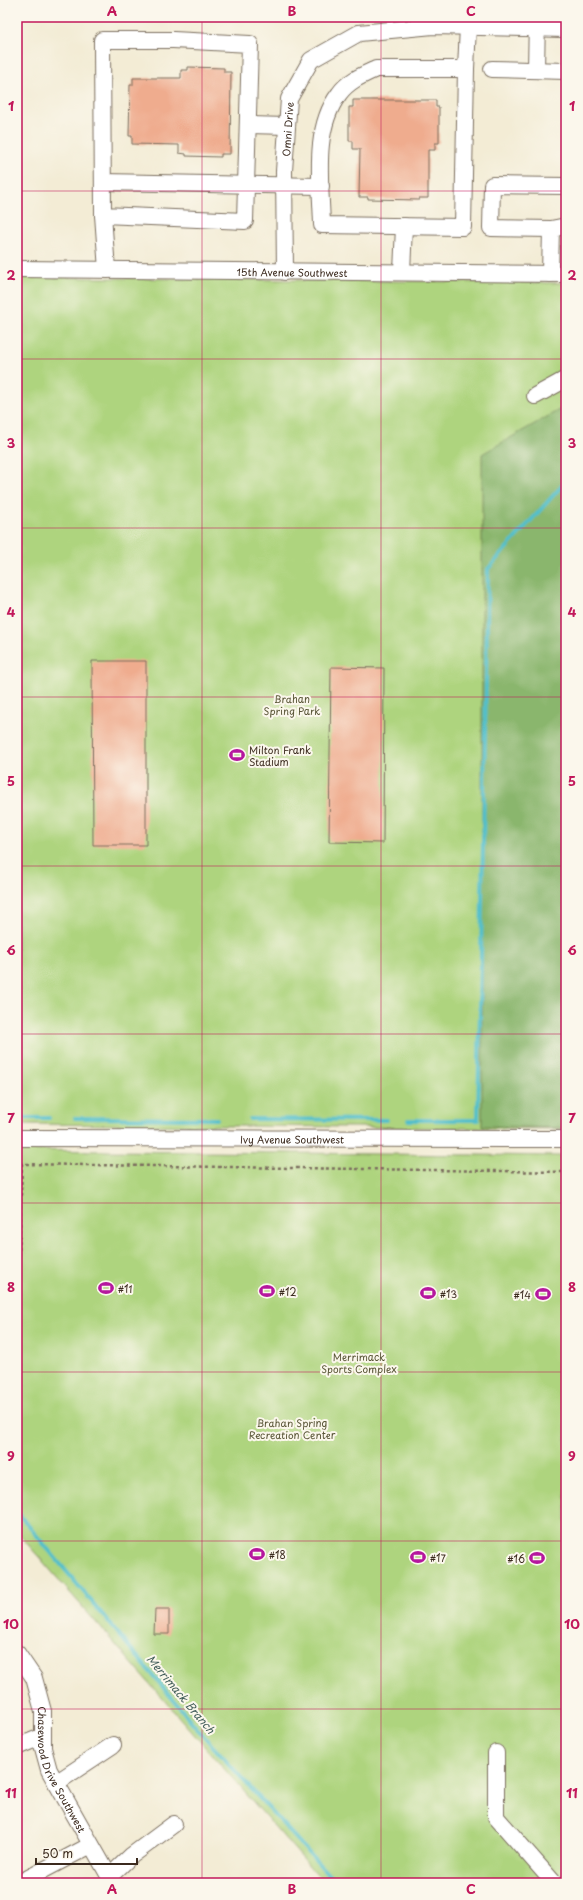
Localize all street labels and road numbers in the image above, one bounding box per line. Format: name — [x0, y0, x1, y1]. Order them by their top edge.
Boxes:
street label: Omni Drive — [278, 101, 296, 157]
street label: 15th Avenue Southwest — [236, 263, 347, 280]
street label: Ivy Avenue Southwest — [240, 1131, 344, 1146]
street label: Chasewood Drive Southwest — [34, 1704, 90, 1835]

